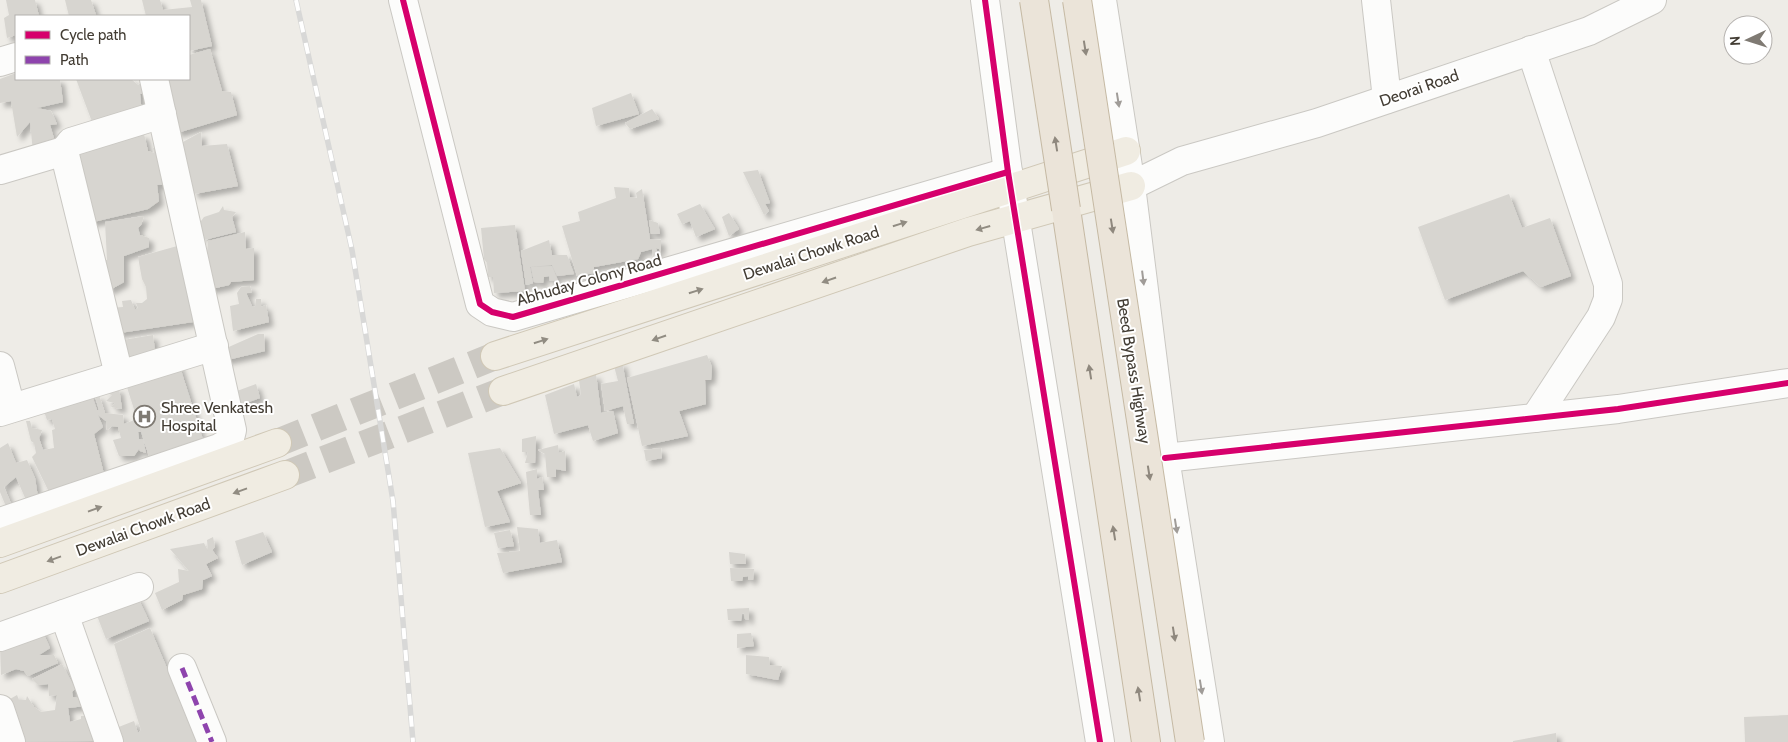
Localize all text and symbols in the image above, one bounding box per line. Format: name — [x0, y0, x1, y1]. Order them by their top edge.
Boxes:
legend — [15, 15, 190, 80]
north arrow — [1723, 15, 1773, 65]
text: Cycle path — [60, 26, 126, 44]
text: N — [1726, 35, 1744, 46]
one-way arrow — [1081, 41, 1089, 57]
text: Path — [60, 51, 89, 69]
street label: Deorai Road — [1377, 66, 1461, 110]
one-way arrow — [1114, 92, 1122, 108]
one-way arrow — [1051, 135, 1059, 151]
one-way arrow — [1108, 218, 1116, 234]
one-way arrow — [893, 220, 908, 228]
street label: Dewalai Chowk Road — [741, 222, 881, 284]
one-way arrow — [976, 224, 991, 232]
street label: Abhuday Colony Road — [514, 250, 664, 310]
one-way arrow — [1139, 271, 1147, 287]
one-way arrow — [822, 276, 837, 284]
one-way arrow — [689, 286, 704, 294]
street label: Beed Bypass Highway — [1113, 297, 1155, 445]
one-way arrow — [651, 334, 666, 342]
one-way arrow — [534, 337, 549, 344]
one-way arrow — [1086, 364, 1094, 380]
place label: Shree Venkatesh Hospital — [161, 398, 273, 435]
hospital icon: Shree Venkatesh Hospital — [133, 404, 157, 428]
one-way arrow — [1146, 466, 1154, 482]
one-way arrow — [232, 488, 247, 495]
street label: Dewalai Chowk Road — [73, 494, 213, 560]
one-way arrow — [88, 505, 103, 513]
one-way arrow — [1172, 518, 1180, 534]
one-way arrow — [1110, 525, 1118, 541]
one-way arrow — [46, 555, 61, 563]
one-way arrow — [1170, 626, 1178, 642]
one-way arrow — [1198, 679, 1206, 695]
one-way arrow — [1134, 685, 1142, 701]

